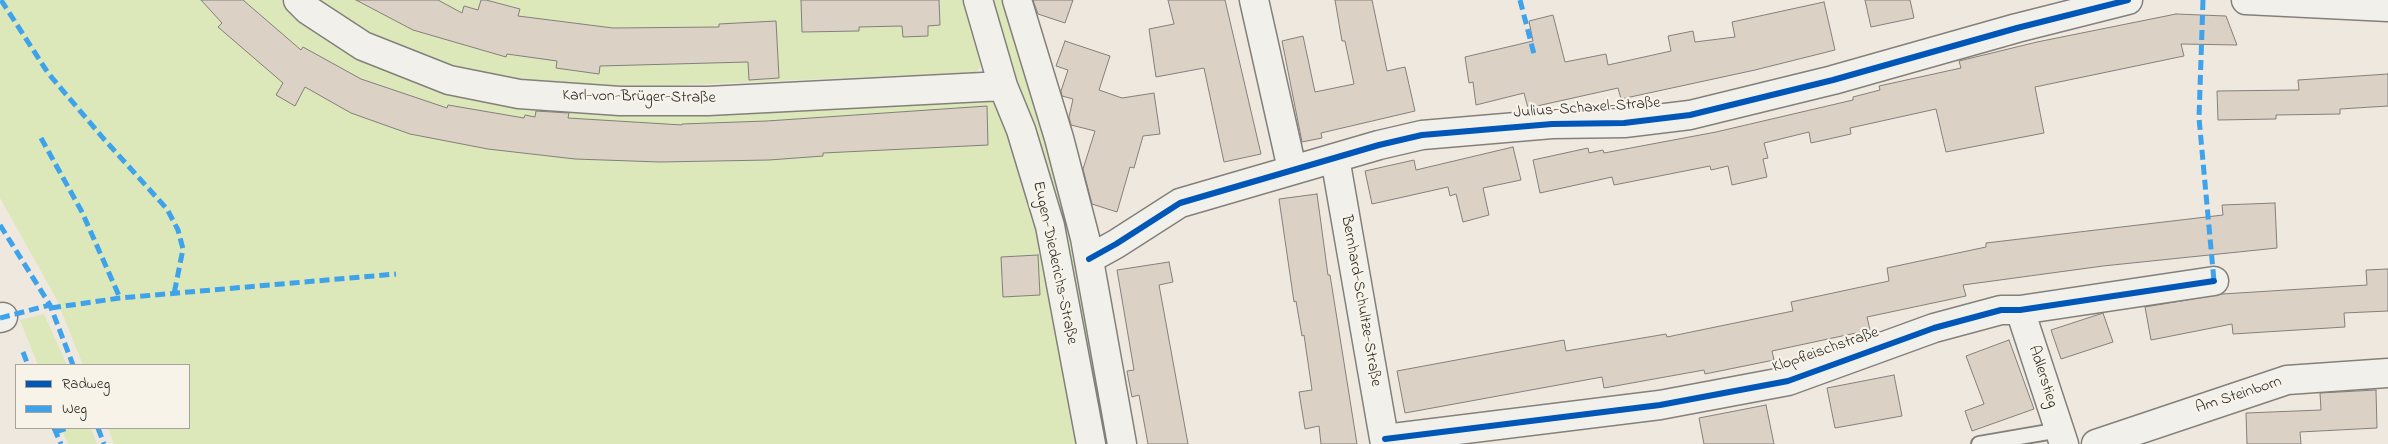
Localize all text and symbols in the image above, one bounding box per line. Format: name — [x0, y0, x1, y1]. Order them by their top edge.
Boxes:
street label: Karl-von-Brüger-Straße — [562, 87, 716, 109]
street label: Julius-Schaxel-Straße — [1513, 94, 1661, 124]
street label: Eugen-Diederichs-Straße — [1027, 180, 1081, 346]
street label: Bernhard-Schultze-Straße — [1335, 214, 1385, 388]
street label: Klopfleischstraße — [1770, 324, 1882, 378]
street label: Adlerstieg — [2023, 343, 2061, 411]
legend — [15, 364, 190, 429]
text: Radweg — [62, 373, 110, 395]
street label: Am Steinborn — [2193, 373, 2285, 419]
text: Weg — [62, 398, 87, 420]

